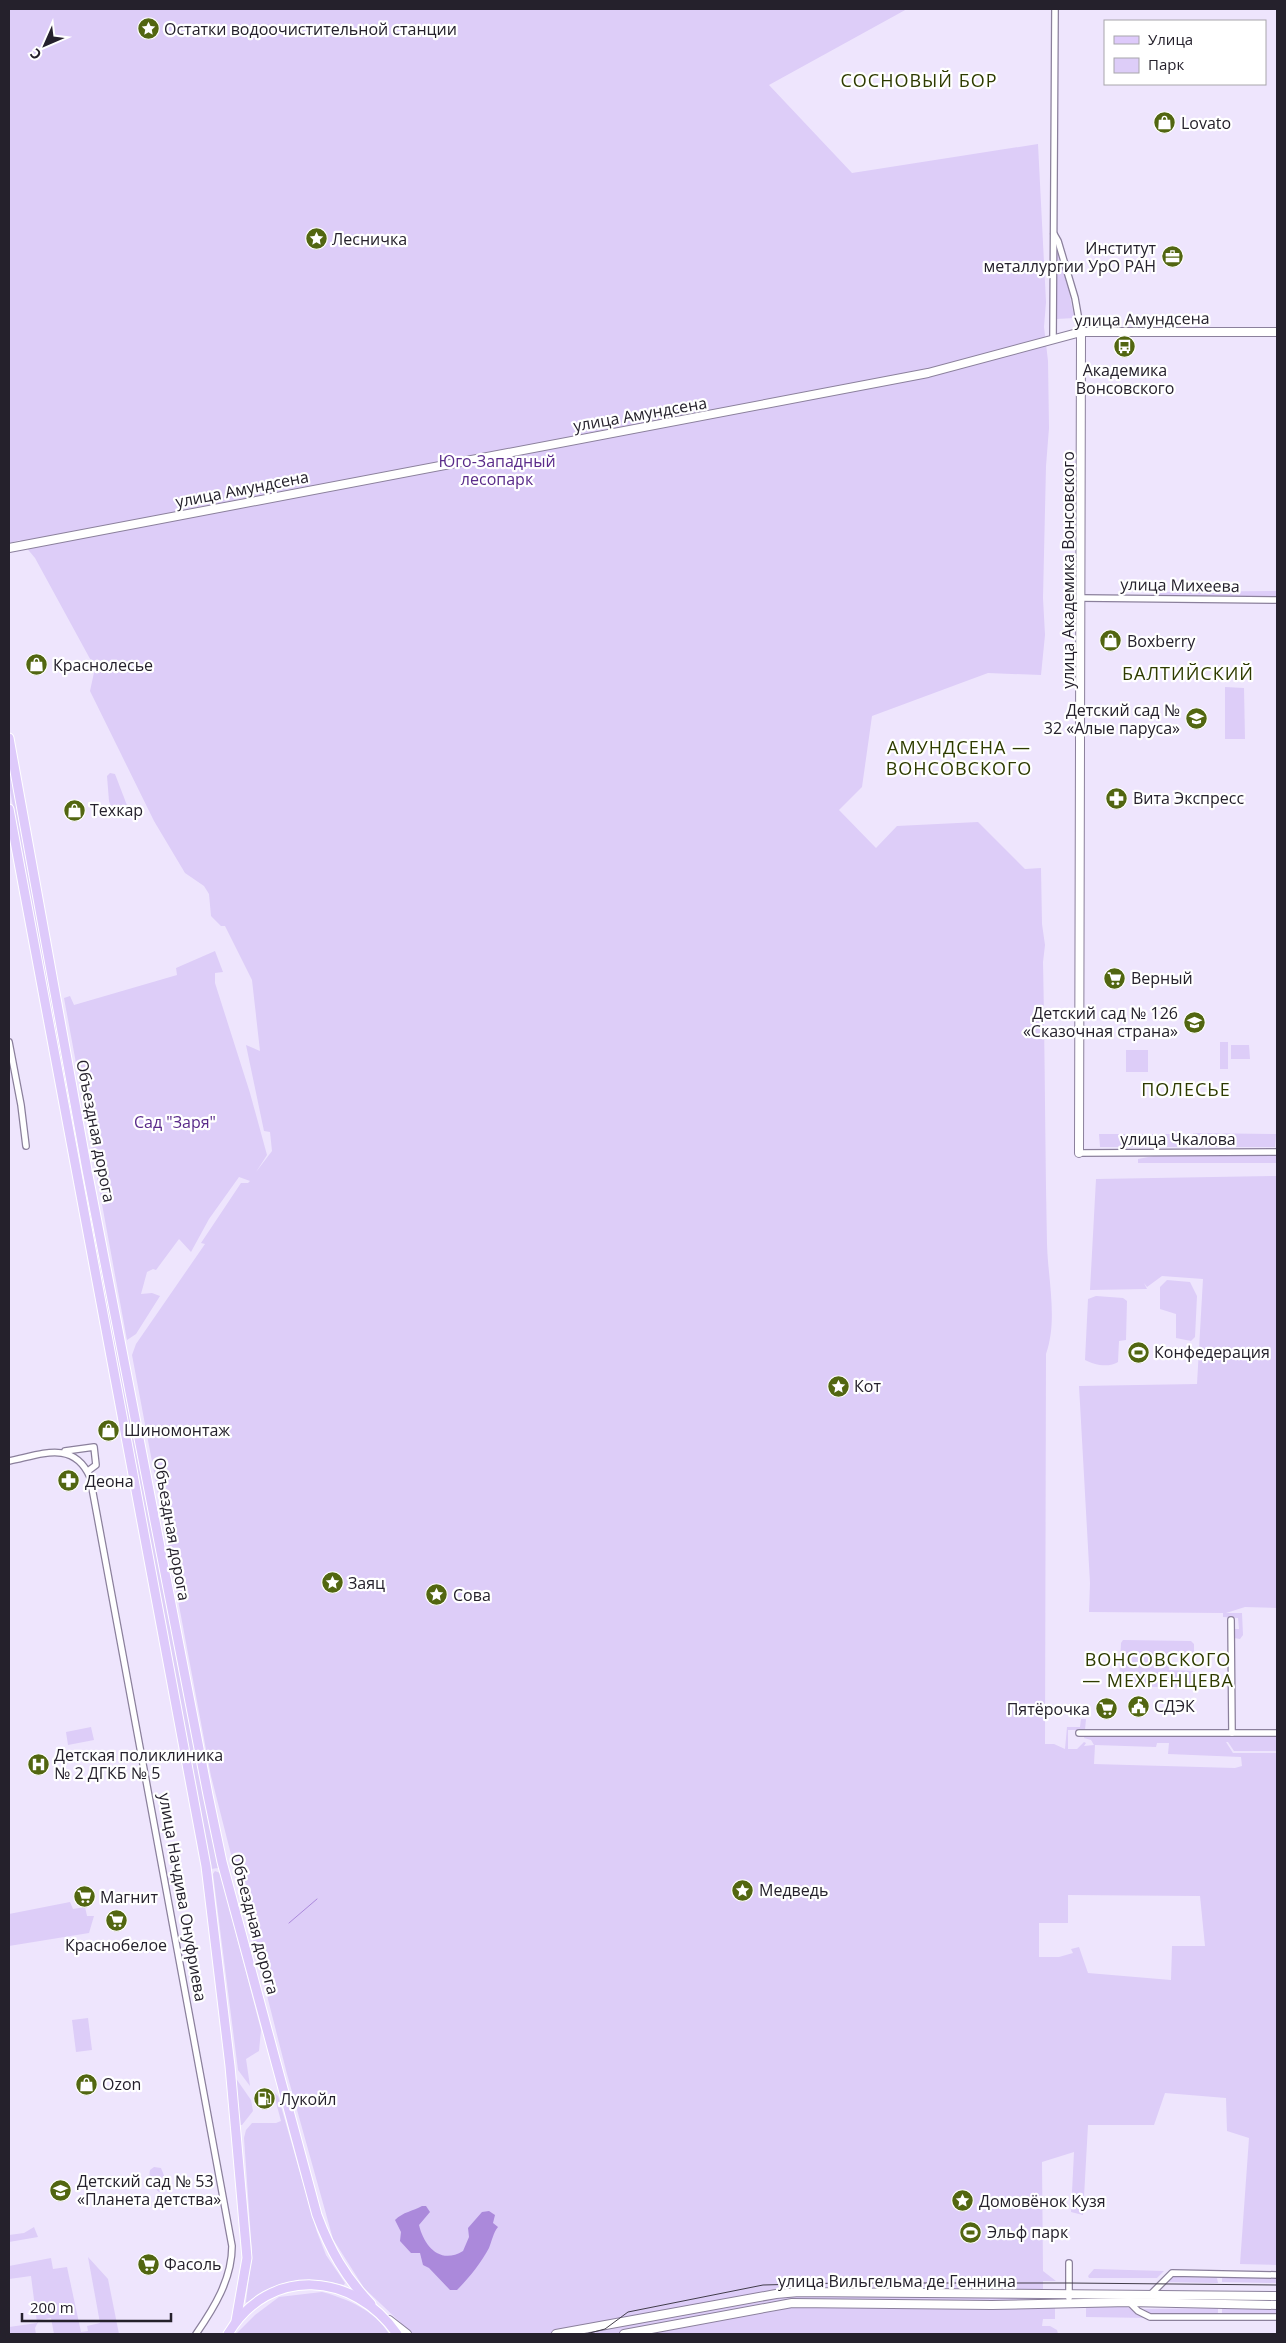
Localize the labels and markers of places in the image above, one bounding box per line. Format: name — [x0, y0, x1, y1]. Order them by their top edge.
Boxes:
place icon: Остатки водоочистительной станции — [136, 17, 160, 41]
place label: Остатки водоочистительной станции — [164, 18, 457, 40]
shop icon: Lovato — [1153, 111, 1177, 135]
place label: Lovato — [1181, 112, 1231, 134]
place icon: Лесничка — [304, 227, 328, 251]
place label: Лесничка — [332, 228, 407, 250]
place label: Институт металлургии УрО РАН — [984, 237, 1156, 277]
office icon: Институт металлургии УрО РАН — [1160, 245, 1184, 269]
bus stop icon: Академика Вонсовского — [1113, 334, 1137, 358]
place label: Академика Вонсовского — [1076, 359, 1174, 399]
shop icon: Boxberry — [1099, 629, 1123, 653]
place label: Boxberry — [1127, 630, 1196, 652]
shop icon: Краснолесье — [25, 653, 49, 677]
place label: Краснолесье — [53, 654, 153, 676]
place label: Детский сад № 32 «Алые паруса» — [1044, 699, 1180, 739]
school or university icon: Детский сад № 32 «Алые паруса» — [1184, 707, 1208, 731]
pharmacy icon: Вита Экспресс — [1105, 786, 1129, 810]
place label: Вита Экспресс — [1133, 787, 1244, 809]
shop icon: Техкар — [62, 798, 86, 822]
place label: Техкар — [90, 799, 143, 821]
supermarket icon: Верный — [1103, 966, 1127, 990]
place label: Верный — [1131, 967, 1193, 989]
place label: Детский сад № 126 «Сказочная страна» — [1023, 1002, 1178, 1042]
school or university icon: Детский сад № 126 «Сказочная страна» — [1182, 1010, 1206, 1034]
sports icon: Конфедерация — [1126, 1340, 1150, 1364]
place label: Конфедерация — [1154, 1341, 1270, 1363]
place icon: Кот — [826, 1374, 850, 1398]
place label: Кот — [854, 1375, 881, 1397]
shop icon: Шиномонтаж — [96, 1418, 120, 1442]
place label: Шиномонтаж — [124, 1419, 230, 1441]
pharmacy icon: Деона — [57, 1469, 81, 1493]
place label: Деона — [85, 1470, 134, 1492]
place icon: Заяц — [320, 1571, 344, 1595]
place label: Заяц — [348, 1572, 385, 1594]
place icon: Сова — [425, 1583, 449, 1607]
place label: Сова — [453, 1584, 491, 1606]
public building icon: СДЭК — [1126, 1694, 1150, 1718]
place label: СДЭК — [1154, 1695, 1195, 1717]
supermarket icon: Пятёрочка — [1094, 1697, 1118, 1721]
place label: Пятёрочка — [1007, 1698, 1090, 1720]
place label: Детская поликлиника № 2 ДГКБ № 5 — [54, 1744, 223, 1784]
hospital icon: Детская поликлиника № 2 ДГКБ № 5 — [26, 1752, 50, 1776]
place icon: Медведь — [731, 1878, 755, 1902]
place label: Медведь — [759, 1879, 828, 1901]
supermarket icon: Магнит — [72, 1885, 96, 1909]
place label: Магнит — [100, 1886, 158, 1908]
supermarket icon: Краснобелое — [104, 1909, 128, 1933]
place label: Краснобелое — [65, 1934, 167, 1956]
shop icon: Ozon — [74, 2072, 98, 2096]
place label: Ozon — [102, 2073, 141, 2095]
fuel station icon: Лукойл — [252, 2087, 276, 2111]
place label: Лукойл — [280, 2088, 336, 2110]
place label: Детский сад № 53 «Планета детства» — [77, 2170, 221, 2210]
school or university icon: Детский сад № 53 «Планета детства» — [49, 2178, 73, 2202]
place icon: Домовёнок Кузя — [951, 2189, 975, 2213]
place label: Домовёнок Кузя — [979, 2190, 1106, 2212]
sports icon: Эльф парк — [959, 2220, 983, 2244]
place label: Эльф парк — [987, 2221, 1069, 2243]
supermarket icon: Фасоль — [136, 2252, 160, 2276]
place label: Фасоль — [164, 2253, 222, 2275]

